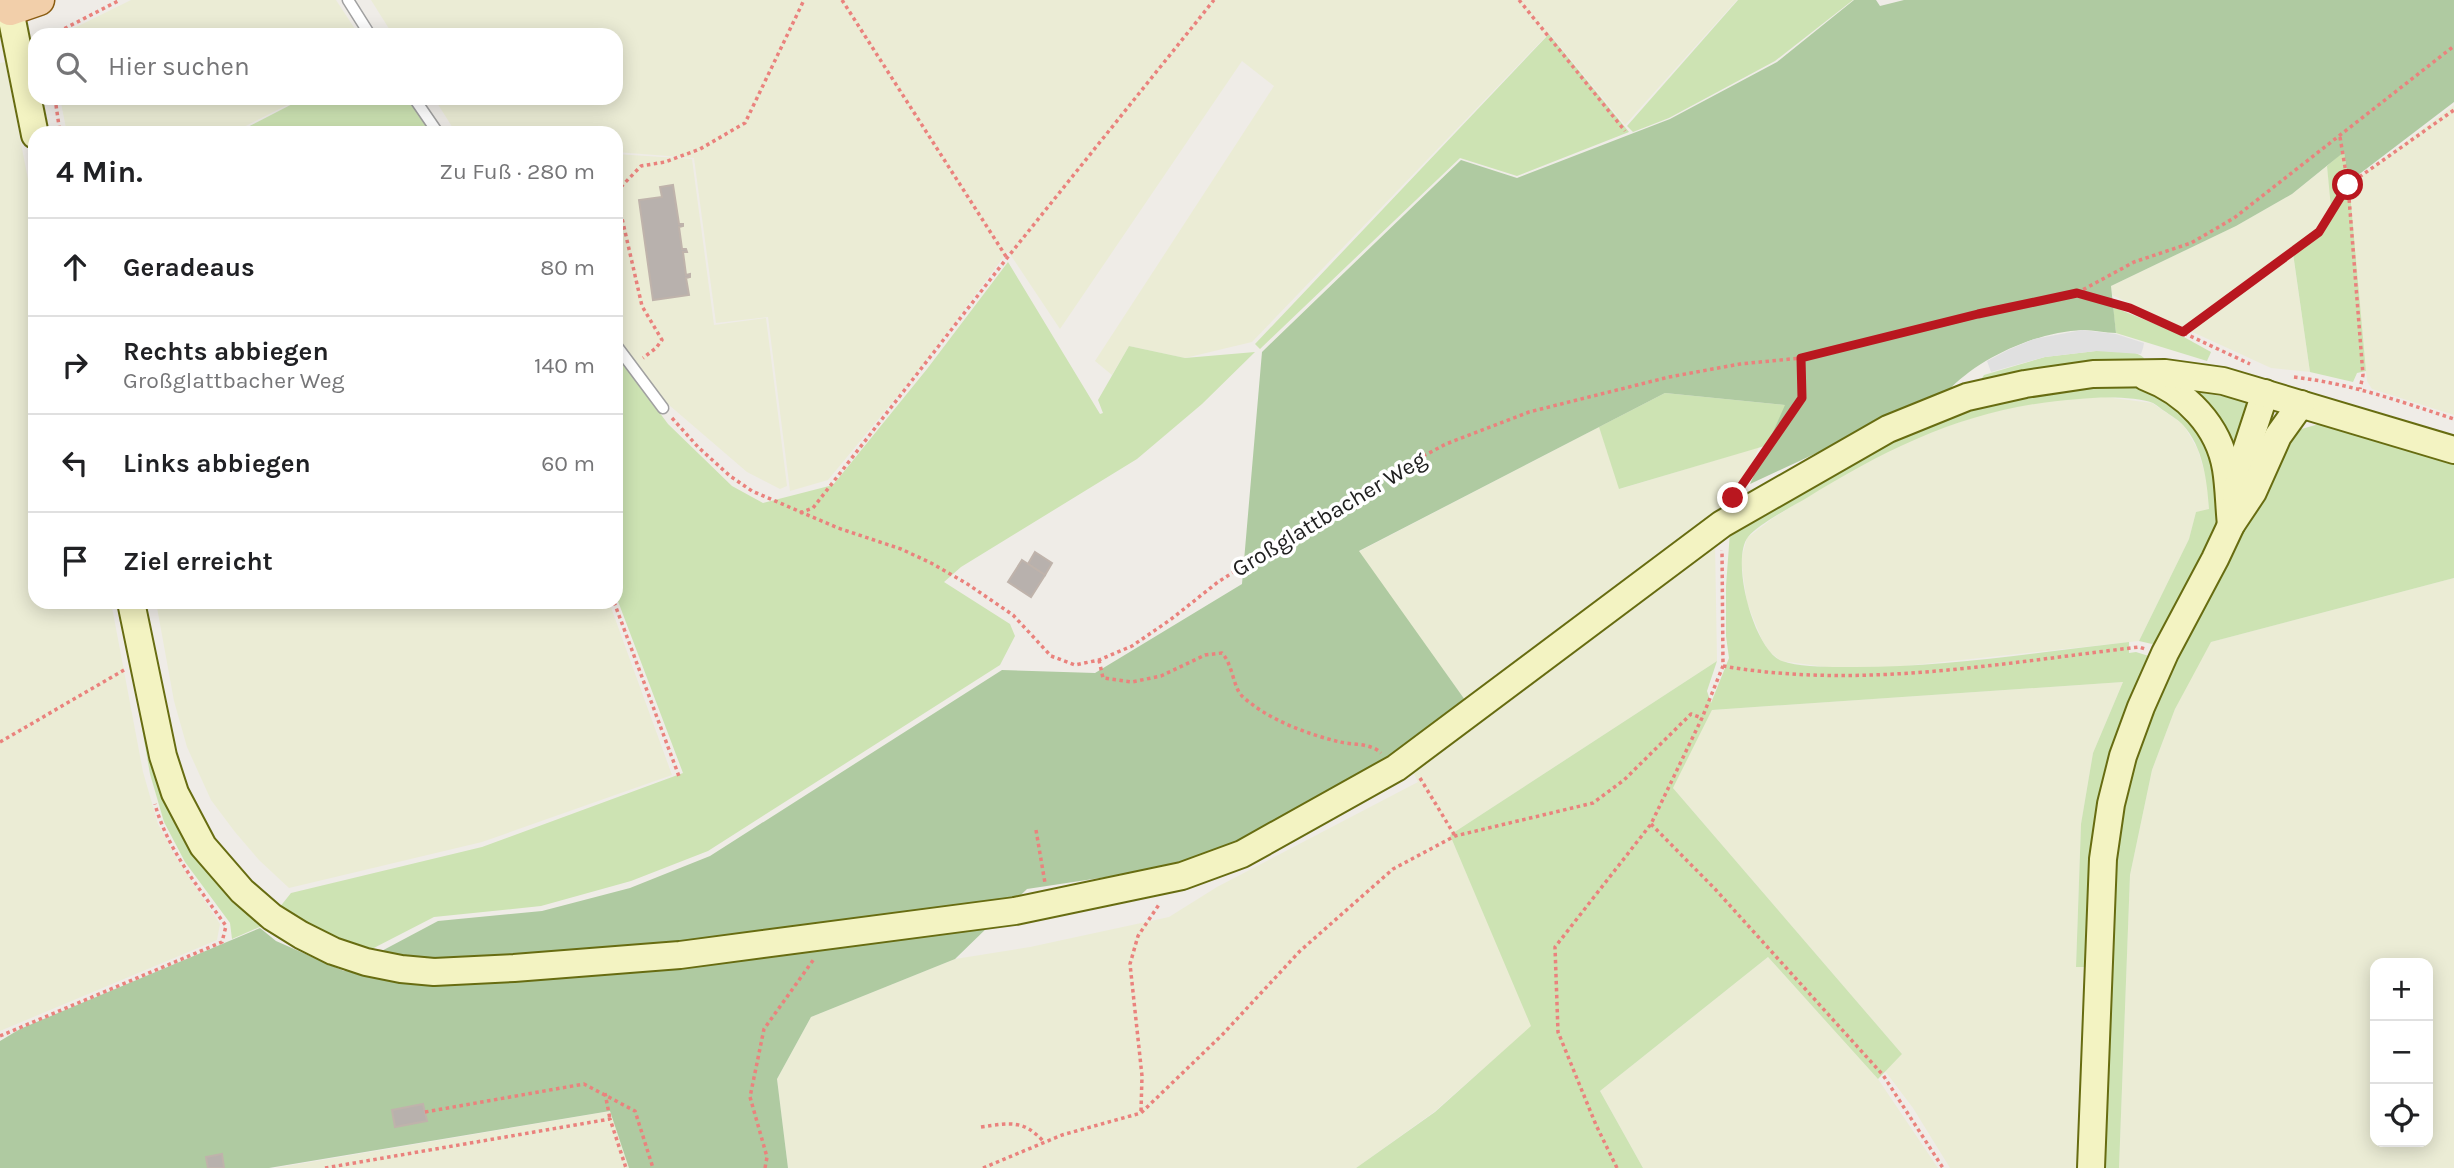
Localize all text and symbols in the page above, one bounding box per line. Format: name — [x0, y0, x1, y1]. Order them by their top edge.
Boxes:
search box — [28, 28, 623, 105]
icon: search — [52, 48, 90, 86]
text: Hier suchen — [108, 51, 250, 82]
text: 4 Min. — [56, 154, 143, 190]
text: Zu Fuß · 280 m — [439, 158, 595, 185]
route start — [2332, 169, 2363, 200]
icon: ahead — [56, 248, 94, 286]
text: Geradeaus — [123, 252, 255, 283]
text: 80 m — [540, 254, 595, 281]
text: Rechts abbiegen — [123, 336, 329, 367]
icon: right — [56, 346, 94, 384]
text: 140 m — [534, 352, 595, 379]
text: Großglattbacher Weg — [123, 367, 344, 394]
icon: left — [56, 444, 94, 482]
street label: Großglattbacher Weg — [1227, 445, 1431, 583]
text: Links abbiegen — [123, 448, 311, 479]
text: 60 m — [541, 450, 595, 477]
route end — [1717, 482, 1748, 513]
icon: arrive — [56, 542, 94, 580]
text: Ziel erreicht — [123, 546, 273, 577]
map controls — [2370, 958, 2433, 1147]
button: + — [2370, 958, 2433, 1021]
button: − — [2370, 1021, 2433, 1084]
button: locate — [2370, 1084, 2433, 1147]

